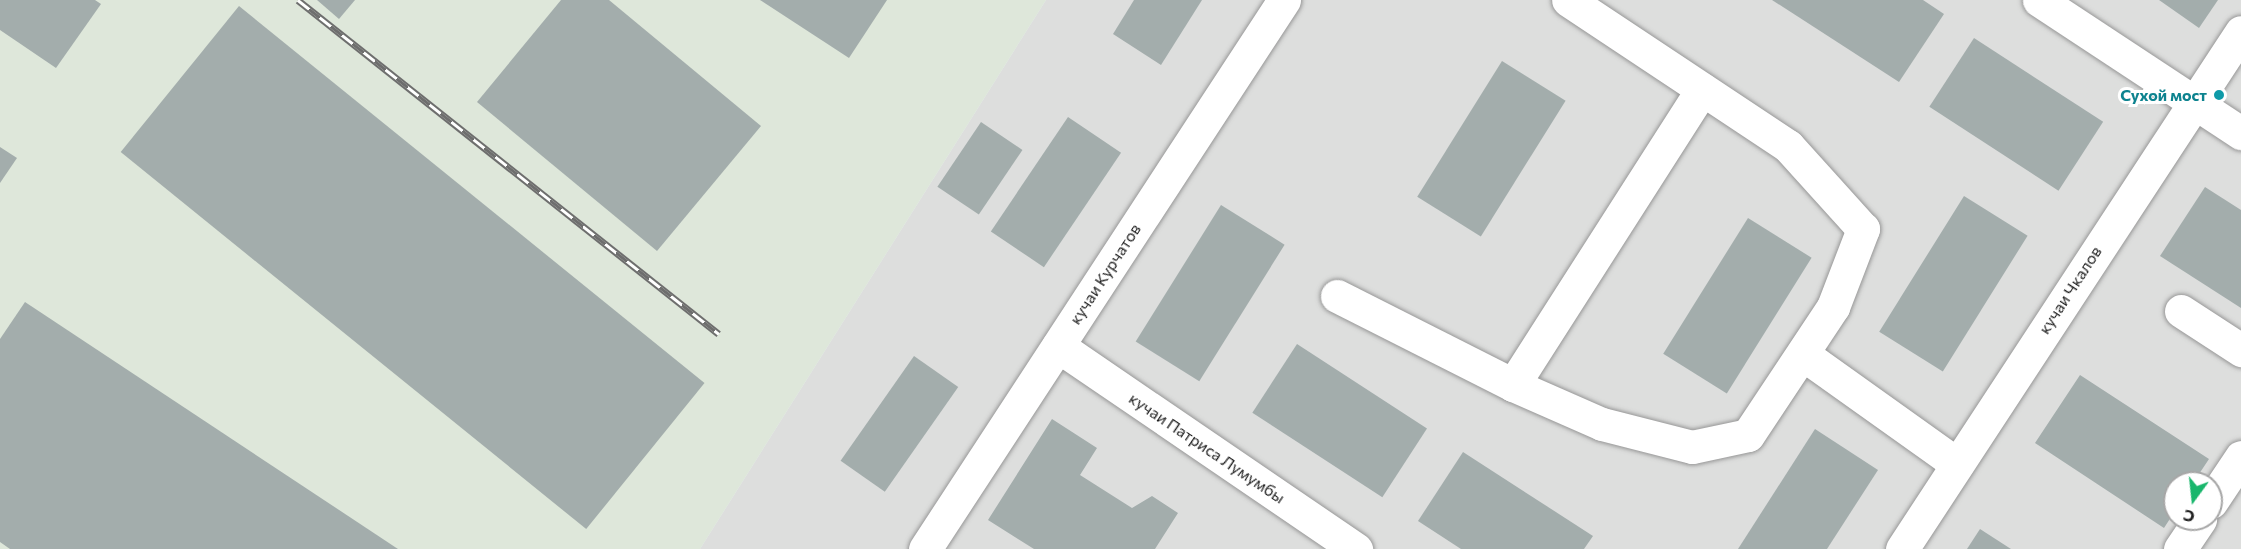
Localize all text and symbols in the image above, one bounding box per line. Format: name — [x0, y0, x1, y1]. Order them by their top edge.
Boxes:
place label: Сухой мост — [2120, 85, 2207, 105]
marker: Сухой мост — [2212, 88, 2226, 102]
street label: кучаи Курчатов — [1065, 220, 1145, 328]
street label: кучаи Чкалов — [2034, 242, 2106, 338]
street label: кучаи Патриса Лумумбы — [1125, 389, 1289, 507]
north arrow — [2163, 471, 2223, 531]
text: С — [2181, 506, 2196, 528]

